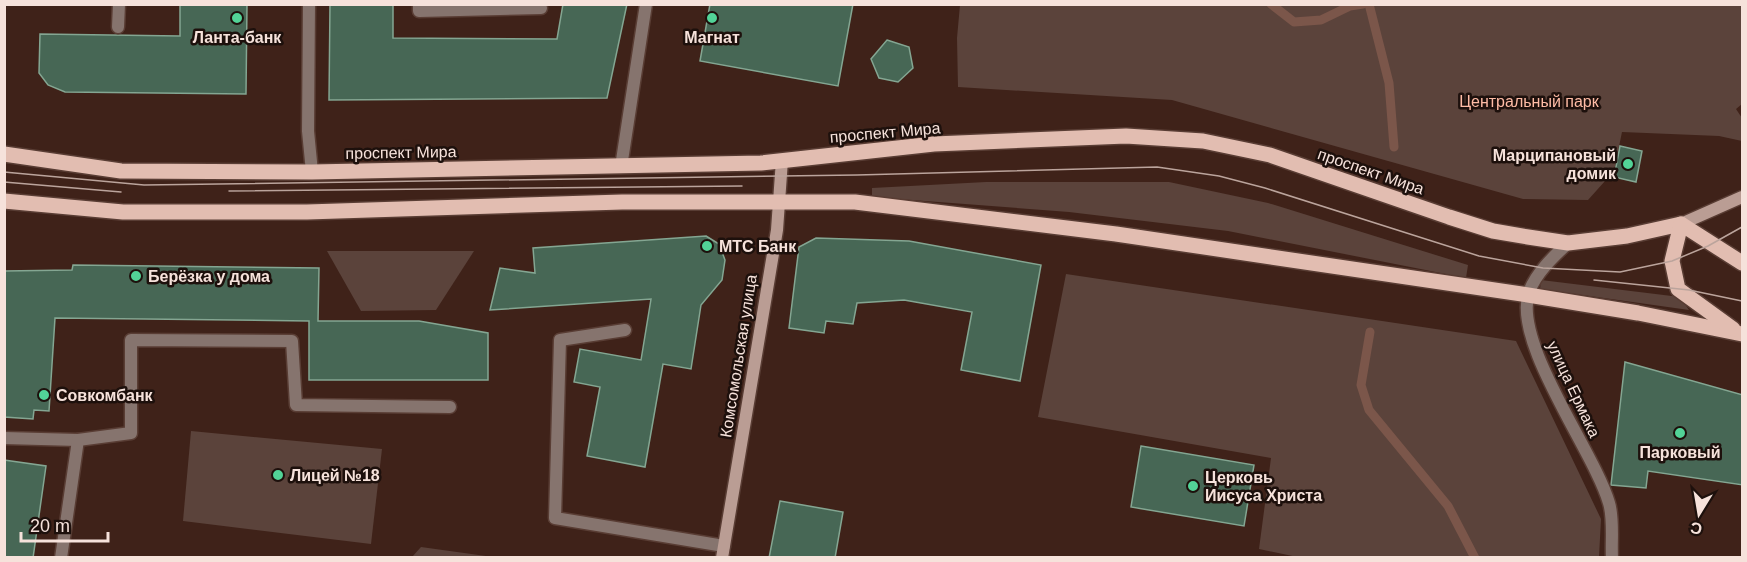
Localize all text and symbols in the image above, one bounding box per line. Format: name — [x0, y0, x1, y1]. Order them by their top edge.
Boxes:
marker: Ланта-банк — [230, 11, 244, 25]
marker: Магнат — [705, 11, 719, 25]
place label: Ланта-банк — [193, 29, 282, 46]
place label: Магнат — [684, 29, 740, 46]
park label: Центральный парк — [1459, 93, 1600, 110]
street label: проспект Мира — [829, 119, 941, 146]
street label: проспект Мира — [345, 143, 457, 162]
street label: проспект Мира — [1316, 145, 1426, 198]
place label: Марципановый домик — [1493, 147, 1617, 182]
marker: Марципановый домик — [1621, 157, 1635, 171]
place label: МТС Банк — [719, 238, 797, 255]
marker: МТС Банк — [700, 239, 714, 253]
place label: Берёзка у дома — [148, 268, 270, 285]
marker: Берёзка у дома — [129, 269, 143, 283]
street label: Комсомольская улица — [717, 273, 760, 439]
street label: улица Ермака — [1544, 338, 1603, 440]
place label: Совкомбанк — [56, 387, 154, 404]
marker: Совкомбанк — [37, 388, 51, 402]
marker: Парковый — [1673, 426, 1687, 440]
place label: Парковый — [1639, 444, 1721, 461]
place label: Лицей №18 — [290, 467, 380, 484]
marker: Лицей №18 — [271, 468, 285, 482]
place label: Церковь Иисуса Христа — [1205, 469, 1322, 504]
marker: Церковь Иисуса Христа — [1186, 479, 1200, 493]
north arrow — [1669, 484, 1729, 544]
scale bar — [21, 505, 108, 543]
text: 20 m — [30, 516, 70, 536]
text: С — [1689, 519, 1704, 538]

